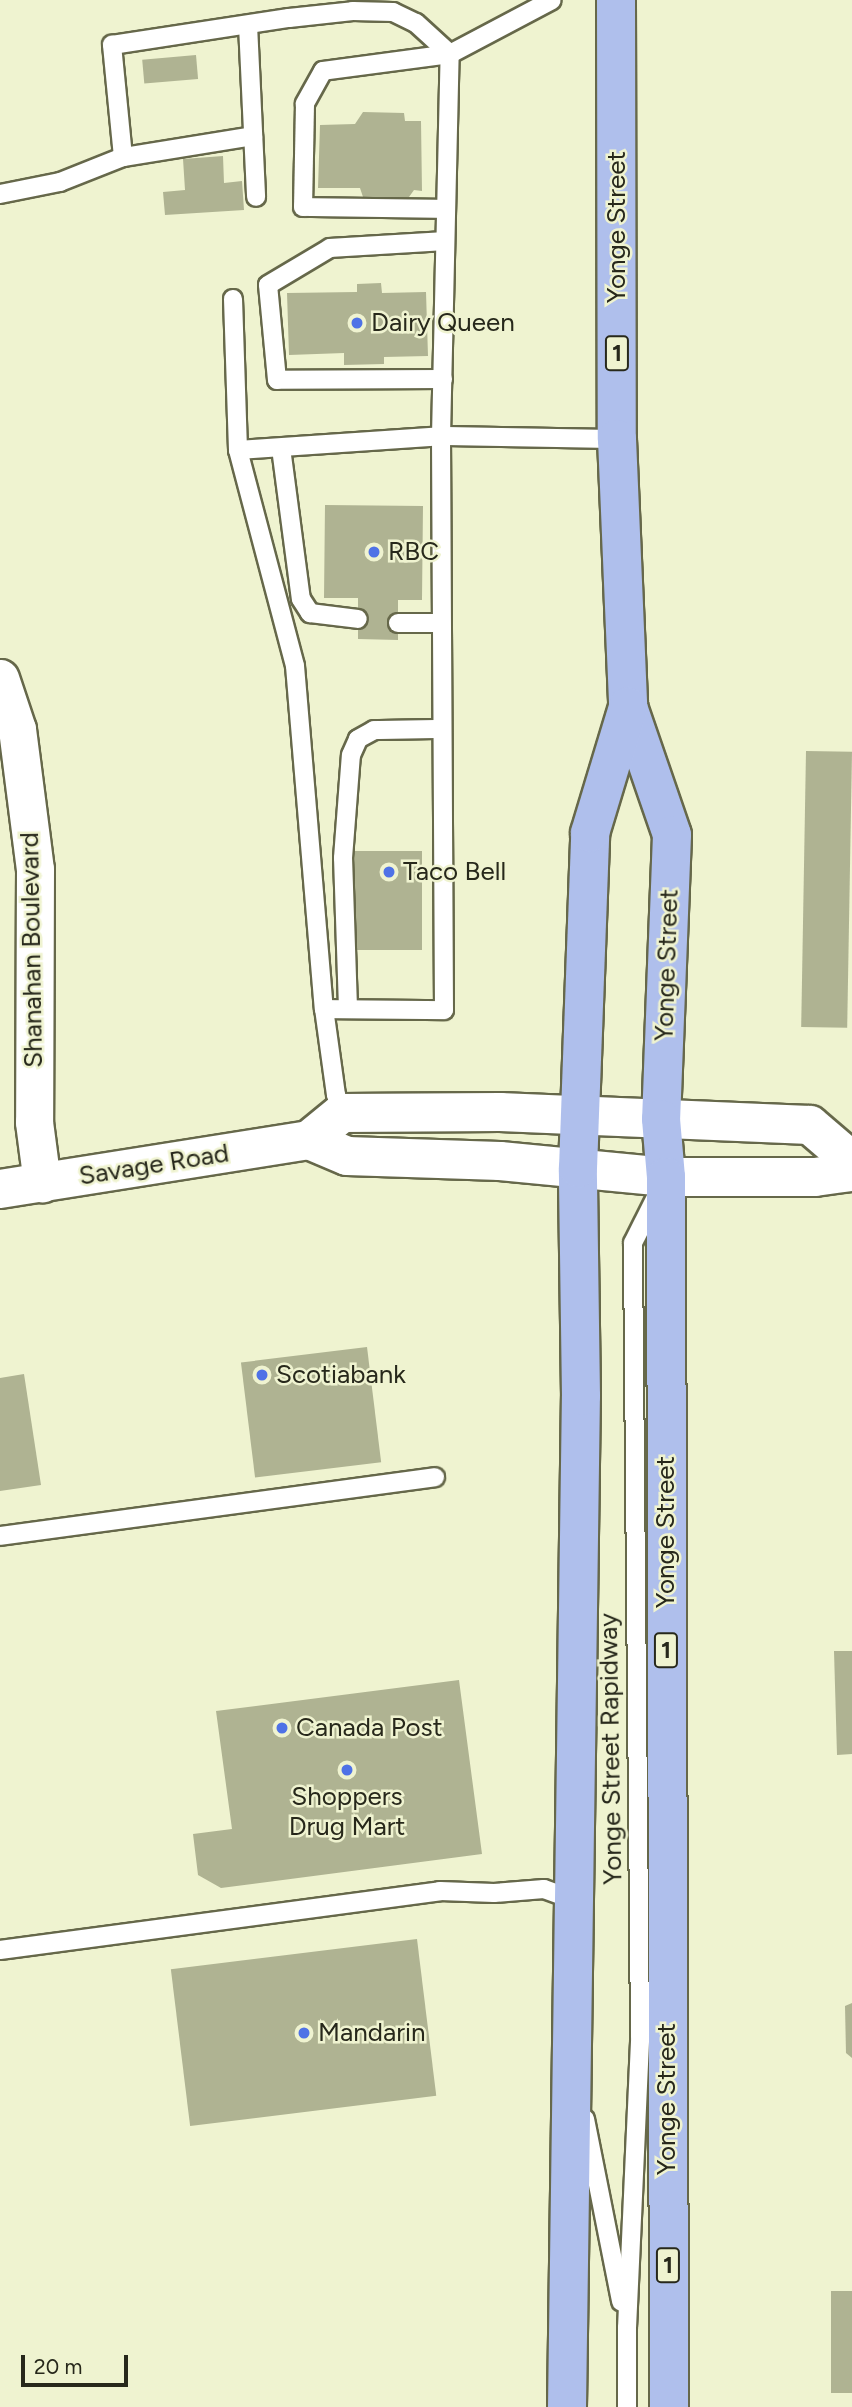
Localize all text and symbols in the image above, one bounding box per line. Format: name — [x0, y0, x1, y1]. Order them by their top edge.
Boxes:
street label: Yonge Street — [601, 151, 633, 303]
place label: Dairy Queen — [371, 307, 515, 339]
marker: Dairy Queen — [349, 315, 365, 331]
road number: 1 — [605, 332, 629, 374]
place label: RBC — [388, 536, 439, 568]
marker: RBC — [366, 544, 382, 560]
street label: Shanahan Boulevard — [14, 832, 50, 1068]
place label: Taco Bell — [403, 856, 506, 888]
marker: Taco Bell — [381, 864, 397, 880]
street label: Yonge Street — [649, 888, 685, 1042]
street label: Savage Road — [77, 1138, 231, 1192]
place label: Scotiabank — [276, 1359, 406, 1391]
marker: Scotiabank — [254, 1367, 270, 1383]
street label: Yonge Street — [650, 1456, 682, 1608]
street label: Yonge Street Rapidway — [593, 1613, 629, 1885]
road number: 1 — [654, 1630, 678, 1670]
place label: Canada Post — [296, 1712, 443, 1744]
marker: Canada Post — [274, 1720, 290, 1736]
marker: Shoppers Drug Mart — [339, 1762, 355, 1778]
place label: Shoppers Drug Mart — [289, 1781, 405, 1842]
place label: Mandarin — [318, 2017, 426, 2049]
street label: Yonge Street — [651, 2023, 683, 2175]
marker: Mandarin — [296, 2025, 312, 2041]
road number: 1 — [656, 2244, 680, 2286]
scale bar — [24, 2340, 131, 2384]
text: 20 m — [34, 2354, 82, 2379]

